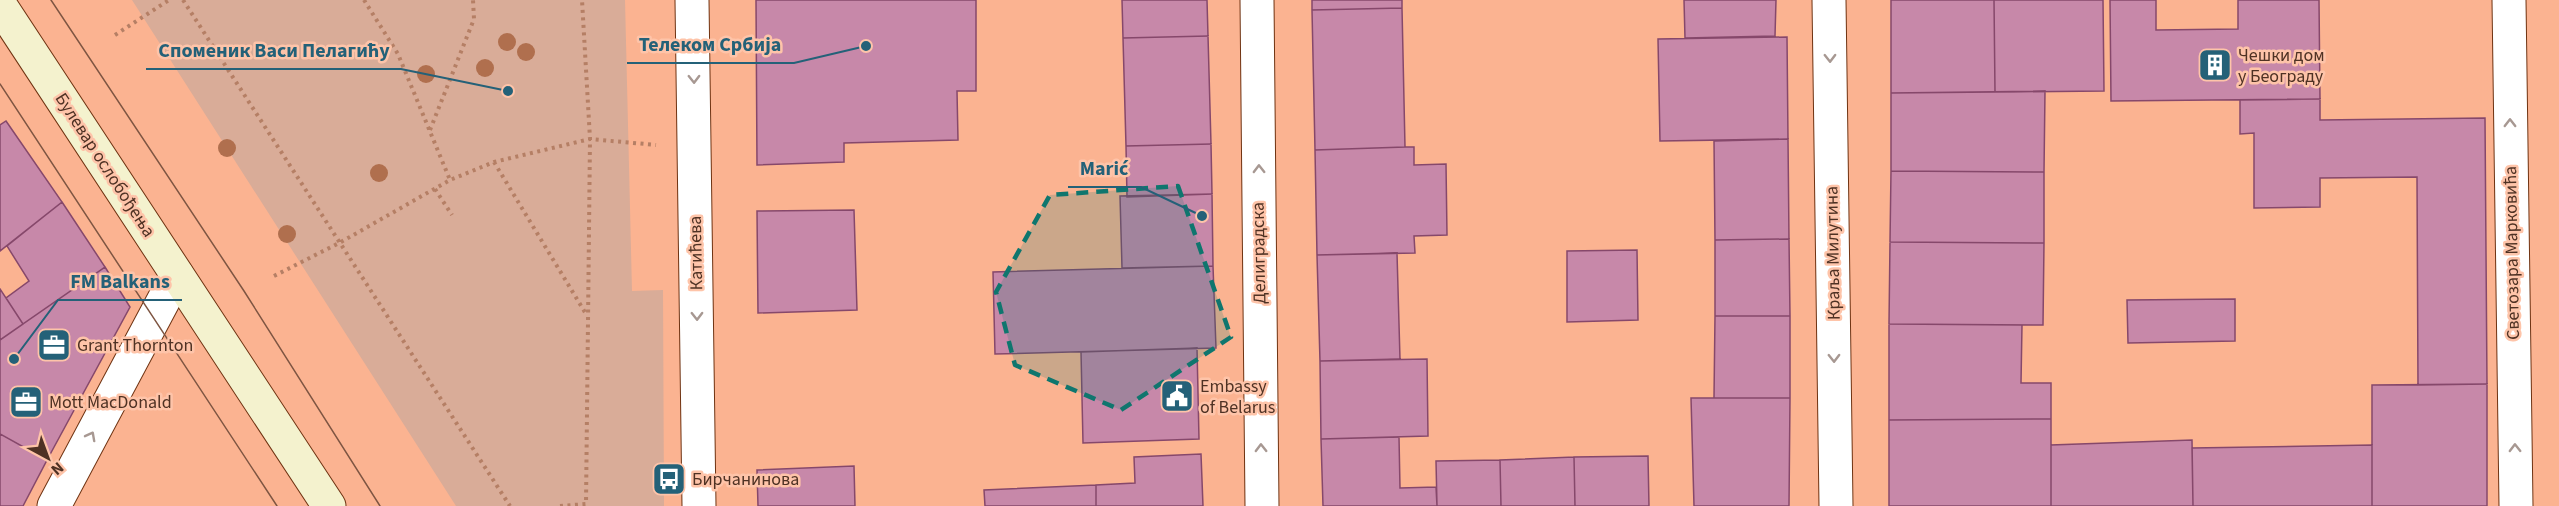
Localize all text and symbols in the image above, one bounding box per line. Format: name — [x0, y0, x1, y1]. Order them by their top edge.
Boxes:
callout: Телеком Србија — [627, 25, 794, 63]
callout: Споменик Васи Пелагићу — [146, 31, 401, 69]
text: Телеком Србија — [639, 31, 781, 59]
text: Споменик Васи Пелагићу — [158, 37, 390, 65]
place label: Чешки дом у Београду — [2238, 43, 2325, 89]
building icon: Чешки дом у Београду — [2197, 47, 2233, 83]
one-way arrow — [1824, 54, 1836, 63]
one-way arrow — [688, 75, 700, 84]
street label: Булевар ослобођења — [49, 88, 161, 242]
one-way arrow — [2504, 118, 2516, 127]
callout: Marić — [1068, 149, 1141, 187]
text: Marić — [1080, 155, 1129, 183]
one-way arrow — [1252, 164, 1265, 173]
street label: Светозара Марковића — [2498, 166, 2526, 340]
street label: Краља Милутина — [1819, 186, 1847, 320]
street label: Делиградска — [1246, 202, 1272, 304]
street label: Катићева — [683, 216, 709, 290]
callout: FM Balkans — [58, 262, 182, 300]
text: FM Balkans — [70, 268, 170, 296]
one-way arrow — [691, 312, 703, 321]
office icon: Grant Thornton — [36, 327, 72, 363]
place label: Grant Thornton — [77, 333, 193, 358]
one-way arrow — [1828, 354, 1840, 363]
place label: Embassy of Belarus — [1200, 374, 1275, 420]
public building icon: Embassy of Belarus — [1159, 378, 1195, 414]
office icon: Mott MacDonald — [8, 384, 44, 420]
place label: Mott MacDonald — [49, 390, 172, 415]
north arrow — [18, 428, 78, 488]
one-way arrow — [84, 432, 95, 442]
one-way arrow — [1255, 443, 1267, 452]
one-way arrow — [2509, 443, 2521, 452]
text: N — [46, 457, 68, 480]
bus stop icon: Бирчанинова — [651, 461, 687, 497]
place label: Бирчанинова — [692, 467, 799, 492]

